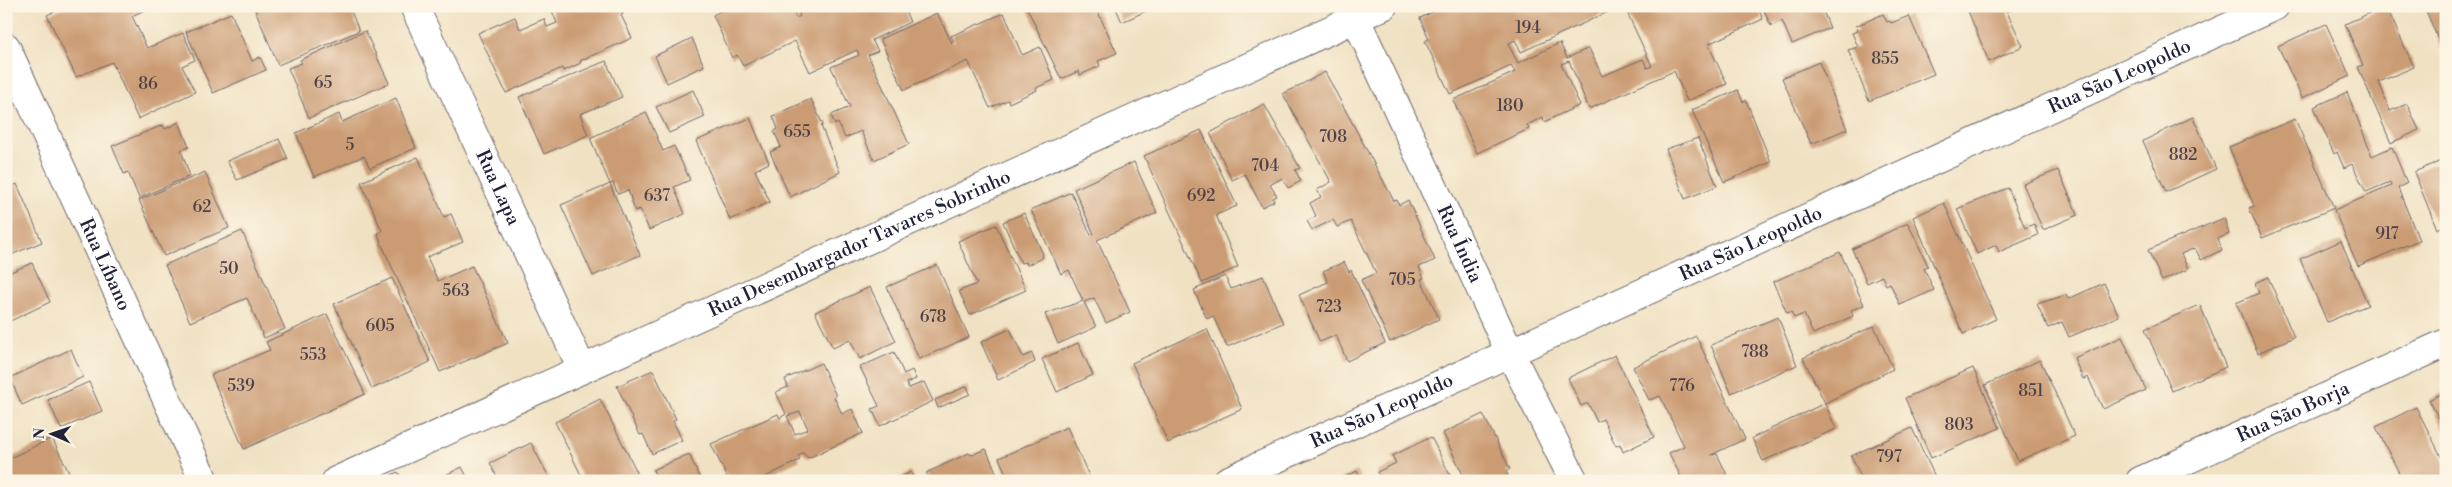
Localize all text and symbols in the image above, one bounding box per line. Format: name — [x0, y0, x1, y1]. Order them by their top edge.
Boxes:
house number: 194 — [1515, 18, 1541, 38]
street label: Rua São Leopoldo — [2044, 34, 2195, 119]
house number: 855 — [1871, 49, 1899, 69]
house number: 65 — [314, 73, 332, 93]
house number: 86 — [138, 74, 158, 94]
house number: 180 — [1497, 96, 1524, 116]
house number: 655 — [783, 122, 811, 142]
house number: 708 — [1319, 127, 1347, 147]
house number: 5 — [346, 135, 355, 155]
house number: 882 — [2169, 145, 2197, 165]
street label: Rua Lapa — [470, 146, 526, 229]
house number: 704 — [1251, 156, 1279, 176]
street label: Rua Desembargador Tavares Sobrinho — [705, 164, 1015, 322]
house number: 637 — [644, 186, 670, 206]
house number: 692 — [1187, 186, 1215, 206]
house number: 62 — [193, 197, 211, 217]
street label: Rua Índia — [1431, 201, 1488, 287]
street label: Rua São Leopoldo — [1675, 201, 1826, 286]
street label: Rua Líbano — [74, 214, 137, 314]
house number: 917 — [2375, 224, 2399, 244]
house number: 50 — [219, 259, 239, 279]
house number: 705 — [1388, 270, 1416, 290]
house number: 563 — [442, 281, 470, 301]
house number: 723 — [1316, 297, 1342, 317]
house number: 678 — [920, 307, 946, 327]
house number: 605 — [365, 316, 395, 336]
house number: 788 — [1741, 342, 1769, 362]
house number: 553 — [300, 345, 326, 365]
street label: Rua São Leopoldo — [1307, 368, 1457, 454]
house number: 539 — [227, 376, 255, 396]
house number: 776 — [1669, 376, 1695, 396]
street label: Rua São Borja — [2233, 376, 2354, 448]
house number: 851 — [2018, 381, 2044, 401]
north arrow — [28, 410, 78, 460]
house number: 803 — [1944, 415, 1974, 435]
text: N — [31, 428, 49, 439]
house number: 797 — [1876, 447, 1902, 467]

